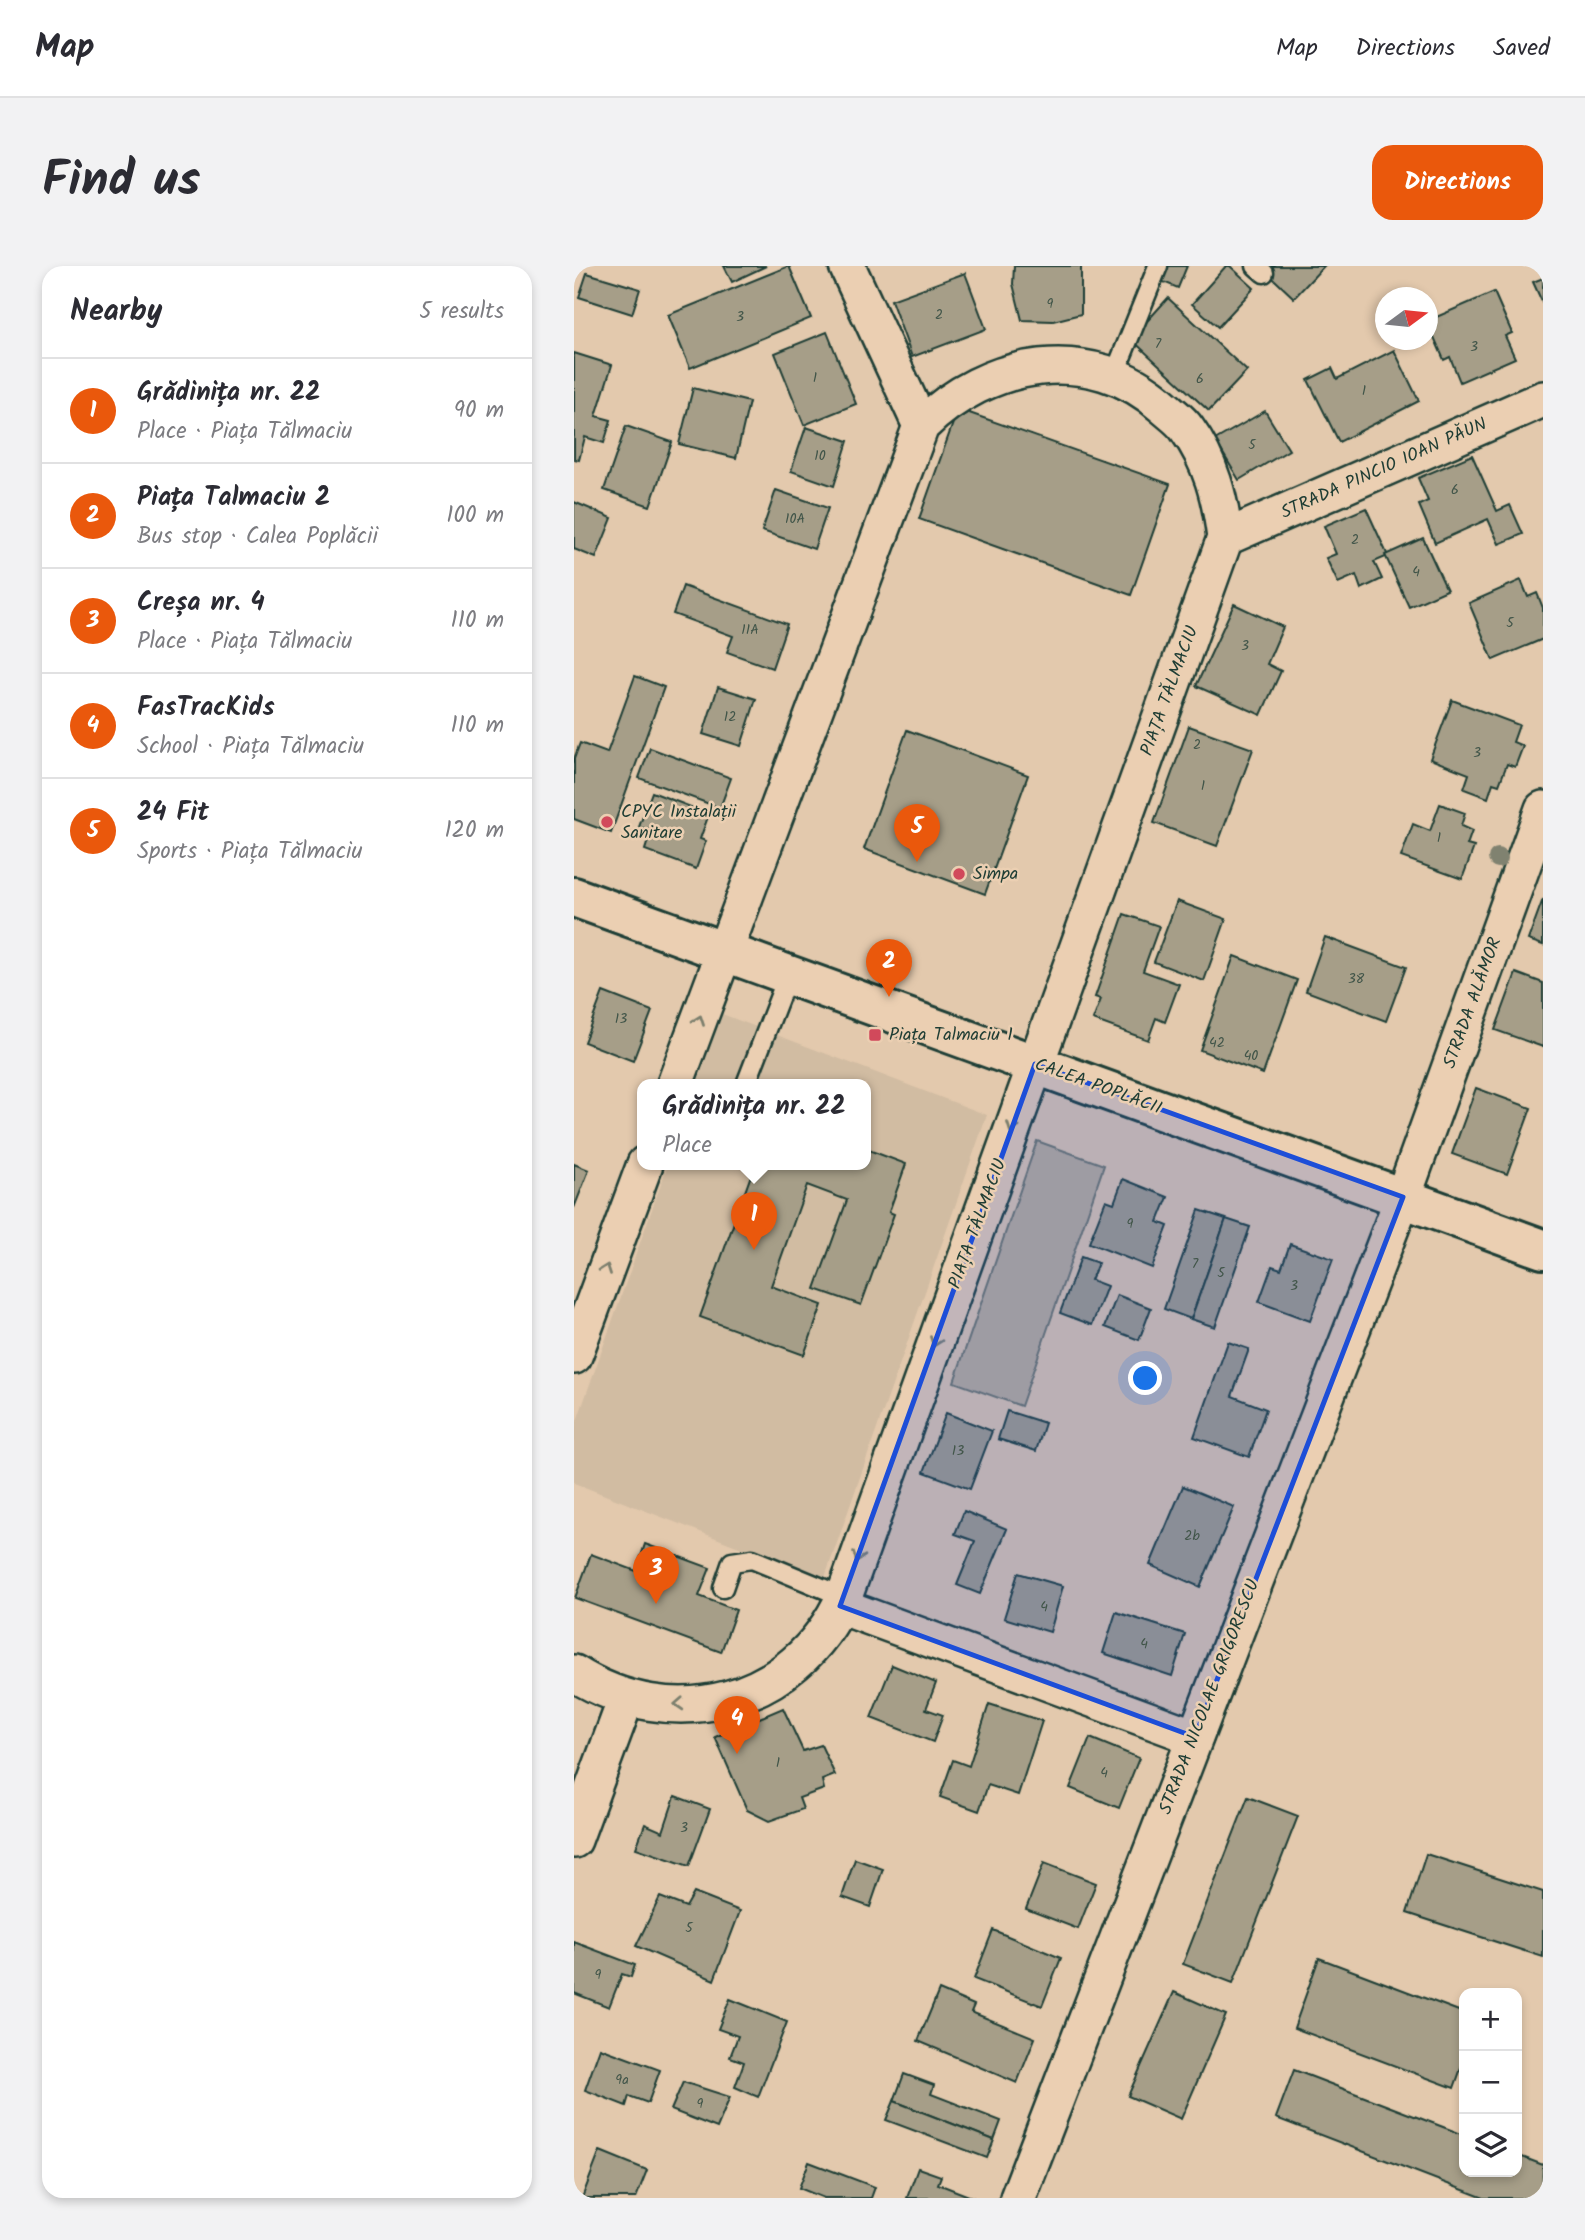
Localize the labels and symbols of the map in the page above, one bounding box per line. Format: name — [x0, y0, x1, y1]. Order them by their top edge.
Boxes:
north arrow — [1375, 287, 1438, 350]
house number: 9 — [1047, 293, 1054, 315]
house number: 2 — [935, 304, 943, 326]
house number: 3 — [736, 306, 744, 328]
house number: 7 — [1155, 333, 1162, 355]
house number: 3 — [1470, 336, 1478, 358]
house number: 1 — [813, 367, 817, 389]
house number: 6 — [1196, 368, 1204, 390]
house number: 1 — [1362, 380, 1366, 402]
street label: STRADA PINCIO IOAN PĂUN — [1276, 410, 1492, 528]
house number: 5 — [1248, 434, 1257, 456]
house number: 10 — [814, 445, 826, 467]
house number: 6 — [1451, 479, 1459, 501]
house number: 10A — [785, 508, 805, 530]
house number: 2 — [1351, 529, 1359, 551]
house number: 4 — [1412, 561, 1420, 583]
house number: 5 — [1506, 612, 1515, 634]
house number: 11A — [741, 619, 759, 641]
street label: PIAȚA TĂLMACIU — [1133, 622, 1207, 760]
house number: 3 — [1241, 635, 1249, 657]
house number: 12 — [724, 706, 736, 728]
house number: 2 — [1193, 734, 1201, 756]
house number: 3 — [1473, 742, 1481, 764]
house number: 1 — [1201, 775, 1205, 797]
place label: CPYC Instalații Sanitare — [621, 798, 737, 848]
pin: 5 — [894, 804, 940, 862]
marker: CPYC Instalații Sanitare — [599, 814, 615, 830]
house number: 1 — [1437, 827, 1441, 849]
place label: Simpa — [973, 860, 1018, 889]
marker: Simpa — [951, 866, 967, 882]
street label: STRADA ALĂMOR — [1436, 933, 1510, 1073]
pin: 2 — [866, 939, 912, 997]
house number: 38 — [1348, 968, 1365, 990]
house number: 13 — [615, 1008, 627, 1030]
one-way arrow — [691, 1014, 705, 1026]
place label: Piața Talmaciu 1 — [889, 1021, 1013, 1050]
marker: Piața Talmaciu 1 — [867, 1027, 883, 1043]
house number: 42 — [1209, 1032, 1225, 1054]
house number: 40 — [1244, 1045, 1258, 1067]
street label: CALEA POPLĂCII — [1030, 1051, 1166, 1123]
one-way arrow — [1006, 1122, 1020, 1134]
street label: PIAȚA TĂLMACIU — [941, 1155, 1015, 1293]
pin: 1 — [731, 1192, 777, 1250]
house number: 9 — [1127, 1213, 1134, 1235]
house number: 7 — [1192, 1253, 1199, 1275]
house number: 5 — [1217, 1262, 1226, 1284]
one-way arrow — [598, 1264, 612, 1276]
house number: 3 — [1290, 1275, 1298, 1297]
one-way arrow — [929, 1336, 943, 1348]
your location — [1128, 1361, 1162, 1395]
house number: 13 — [952, 1440, 964, 1462]
house number: 2b — [1184, 1525, 1200, 1547]
pin: 3 — [633, 1546, 679, 1604]
one-way arrow — [853, 1550, 867, 1562]
street label: STRADA NICOLAE GRIGORESCU — [1152, 1575, 1268, 1819]
house number: 4 — [1040, 1596, 1048, 1618]
house number: 4 — [1140, 1633, 1148, 1655]
pin: 4 — [714, 1696, 760, 1754]
one-way arrow — [673, 1697, 684, 1712]
house number: 1 — [776, 1752, 780, 1774]
house number: 4 — [1100, 1762, 1108, 1784]
house number: 3 — [680, 1817, 688, 1839]
house number: 5 — [685, 1917, 694, 1939]
house number: 9 — [595, 1964, 602, 1986]
house number: 9a — [615, 2069, 629, 2091]
house number: 9 — [697, 2093, 704, 2115]

